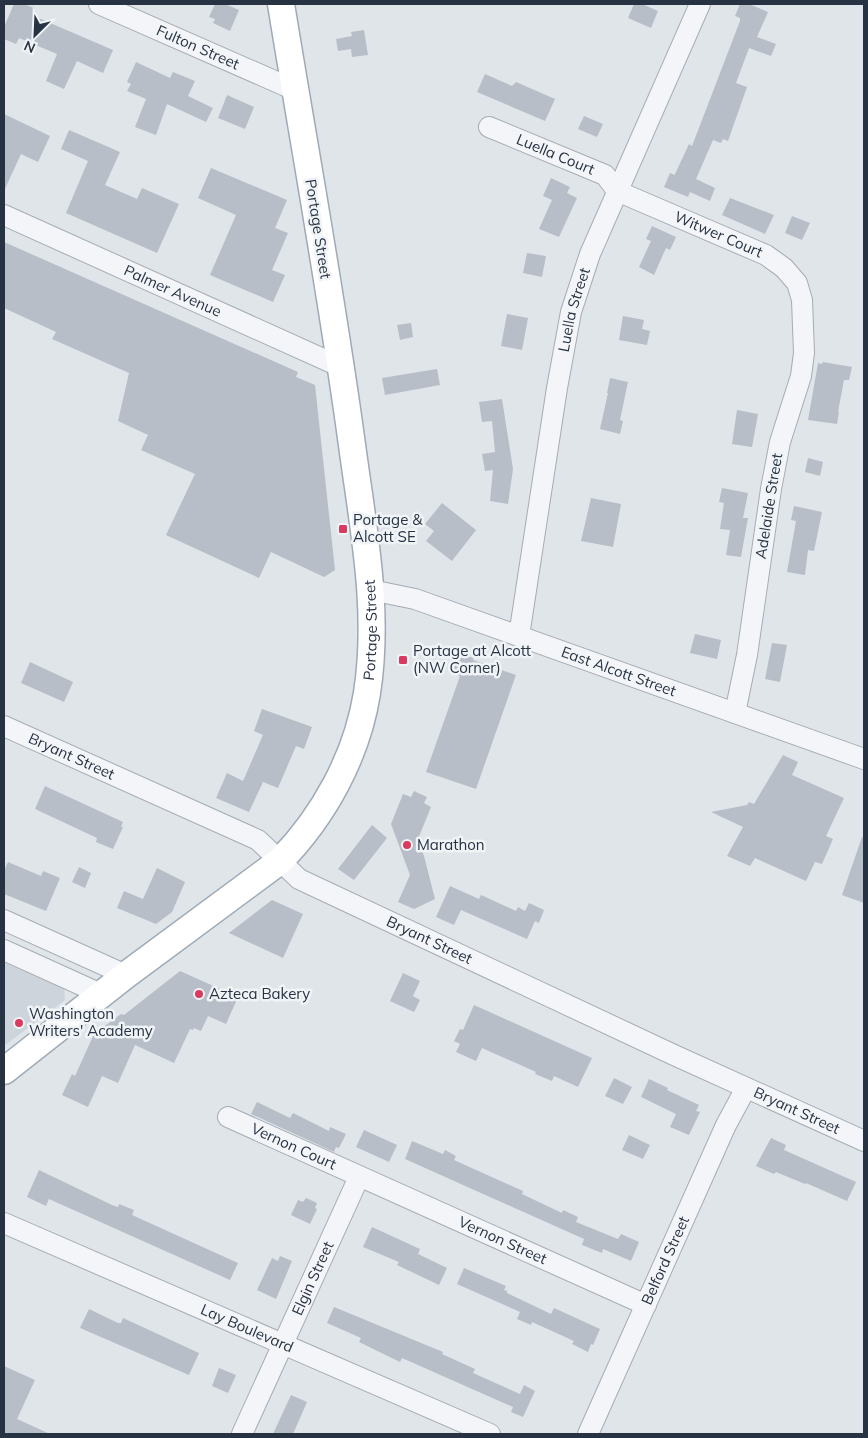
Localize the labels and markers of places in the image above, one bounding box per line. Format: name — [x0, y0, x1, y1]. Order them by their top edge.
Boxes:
place label: Portage & Alcott SE — [353, 510, 423, 546]
marker: Portage & Alcott SE — [337, 523, 349, 535]
place label: Portage at Alcott (NW Corner) — [413, 641, 531, 677]
marker: Portage at Alcott (NW Corner) — [397, 654, 409, 666]
place label: Marathon — [417, 835, 485, 854]
marker: Marathon — [401, 839, 413, 851]
place label: Azteca Bakery — [209, 984, 310, 1003]
marker: Azteca Bakery — [193, 988, 205, 1000]
place label: Washington Writers' Academy — [29, 1004, 153, 1040]
marker: Washington Writers' Academy — [13, 1017, 25, 1029]

